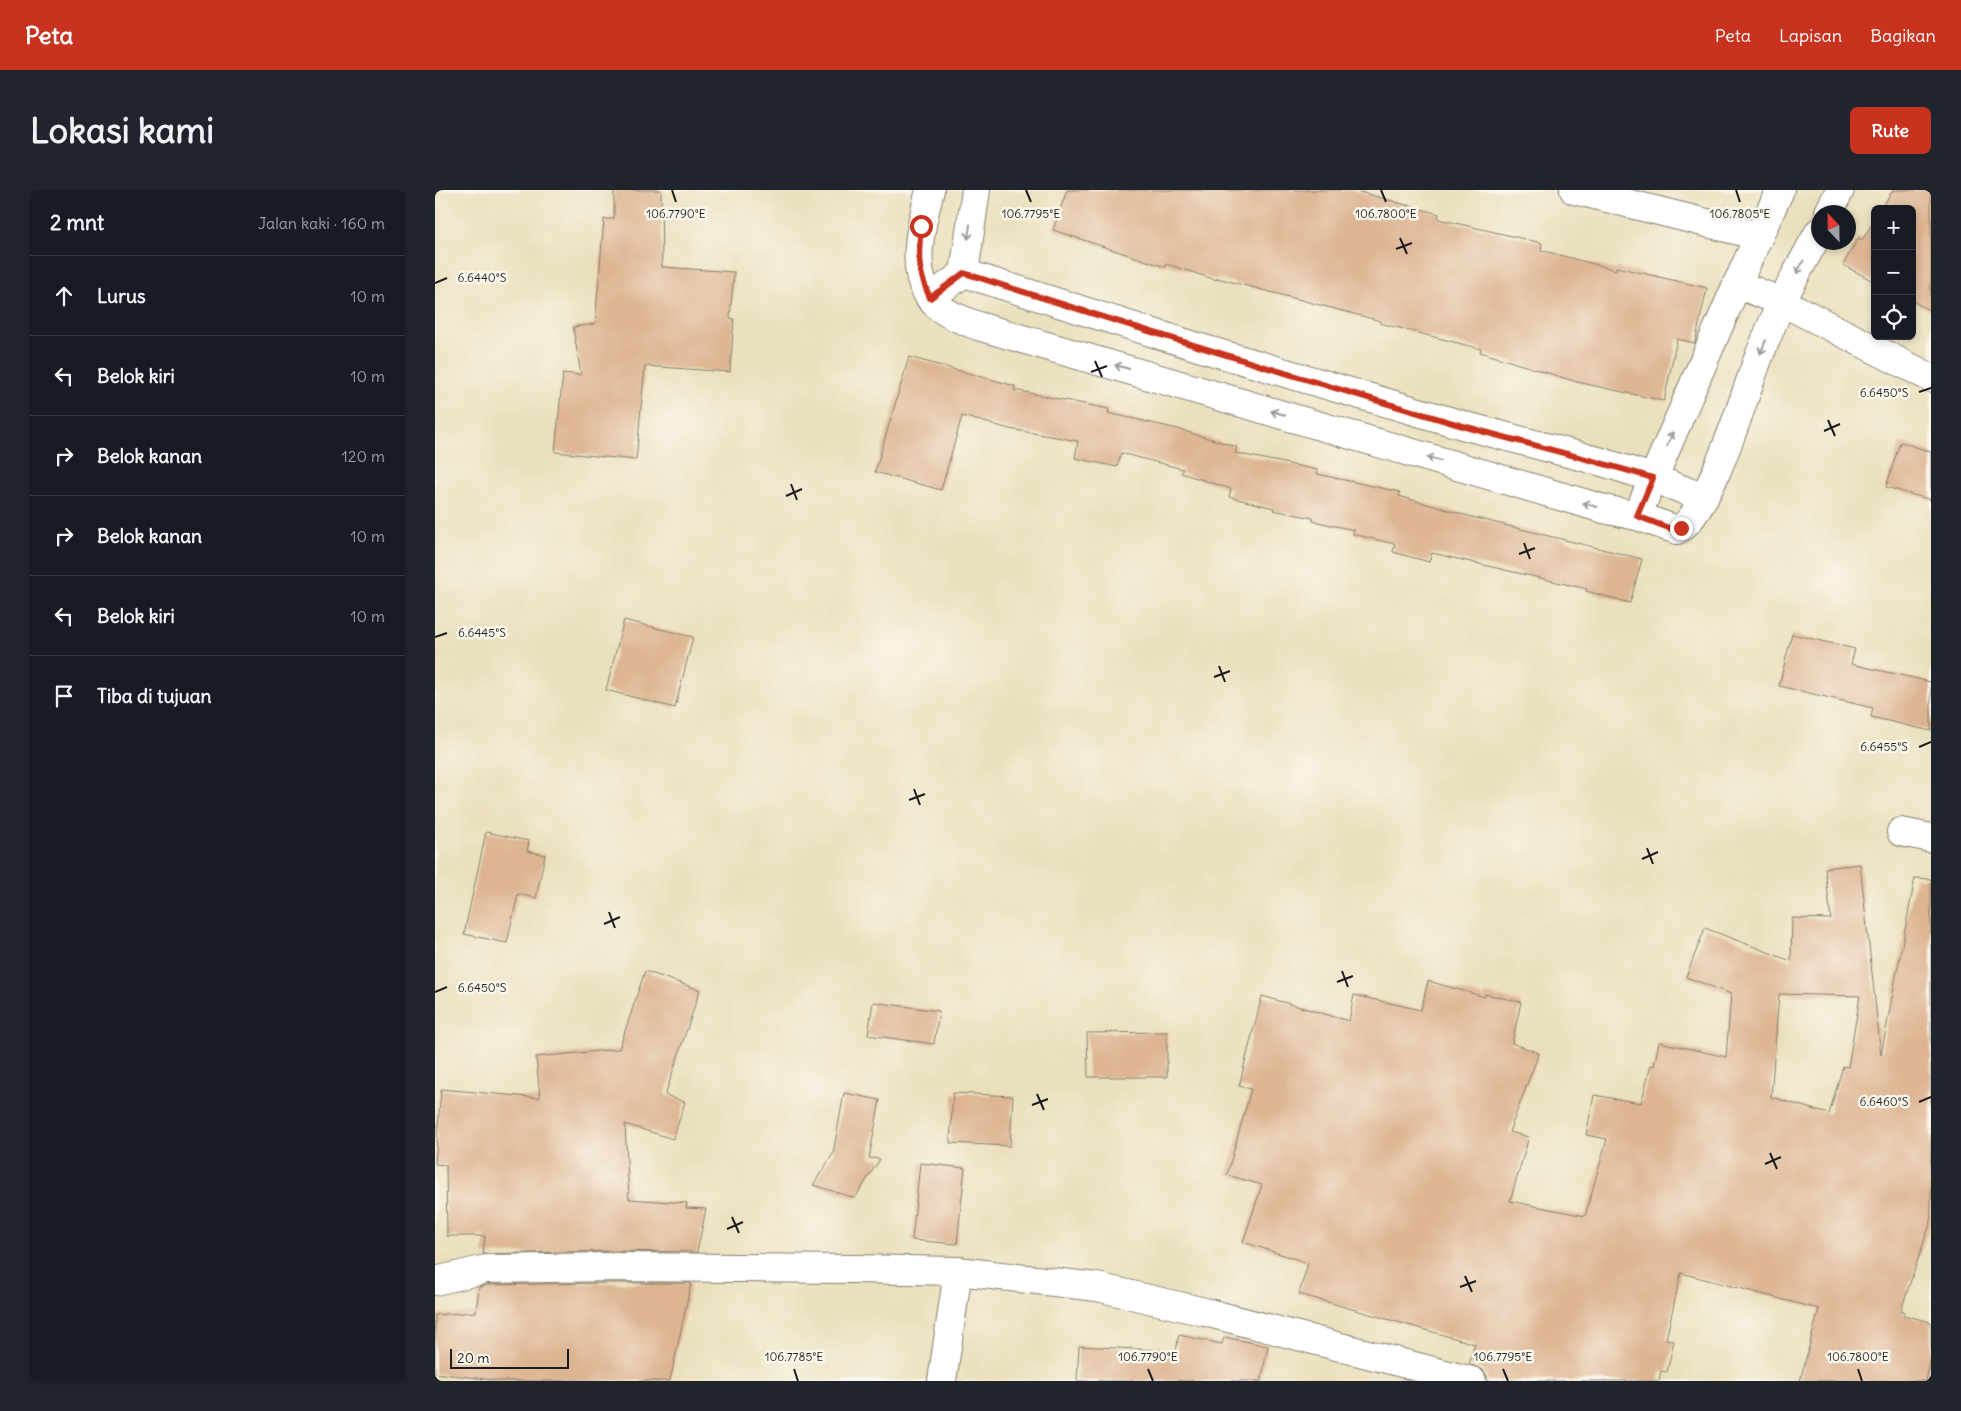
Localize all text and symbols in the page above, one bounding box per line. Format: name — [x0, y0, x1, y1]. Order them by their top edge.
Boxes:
text: Peta — [25, 20, 73, 50]
text: Peta — [1715, 24, 1751, 47]
text: Lapisan — [1779, 24, 1842, 47]
text: Bagikan — [1870, 24, 1936, 47]
button: Rute — [1850, 107, 1931, 154]
text: Lokasi kami — [30, 108, 214, 152]
north arrow — [1811, 205, 1856, 250]
map controls — [1871, 205, 1916, 340]
button: + — [1871, 205, 1916, 250]
text: 106.7790°E — [646, 206, 706, 221]
text: 106.7795°E — [1002, 206, 1060, 221]
text: 106.7800°E — [1355, 206, 1417, 221]
text: 106.7805°E — [1710, 206, 1770, 221]
text: 2 mnt — [50, 209, 104, 236]
text: Jalan kaki · 160 m — [258, 213, 385, 233]
route start — [910, 215, 933, 238]
one-way arrow — [964, 223, 974, 239]
button: − — [1871, 250, 1916, 295]
one-way arrow — [1795, 259, 1804, 274]
text: 6.6440°S — [458, 270, 507, 285]
icon: ahead — [50, 282, 78, 310]
text: Lurus — [97, 284, 146, 308]
text: 10 m — [350, 286, 385, 306]
button: locate — [1871, 295, 1916, 340]
one-way arrow — [1757, 339, 1767, 354]
icon: left — [50, 362, 78, 390]
one-way arrow — [1114, 362, 1130, 372]
text: Belok kiri — [97, 364, 175, 388]
text: 10 m — [350, 366, 385, 386]
text: 6.6450°S — [1860, 385, 1909, 400]
one-way arrow — [1270, 408, 1286, 418]
one-way arrow — [1666, 432, 1675, 447]
icon: right — [50, 442, 78, 470]
text: Belok kanan — [97, 444, 202, 468]
text: 120 m — [342, 446, 385, 466]
one-way arrow — [1426, 453, 1442, 463]
one-way arrow — [1582, 499, 1598, 509]
route end — [1670, 517, 1693, 540]
icon: right — [50, 522, 78, 550]
text: Belok kanan — [97, 524, 202, 548]
text: 10 m — [350, 526, 385, 546]
icon: left — [50, 602, 78, 630]
text: Belok kiri — [97, 604, 175, 628]
text: 10 m — [350, 606, 385, 626]
text: 6.6445°S — [458, 625, 506, 640]
icon: arrive — [50, 682, 78, 710]
text: Tiba di tujuan — [97, 684, 212, 708]
text: 6.6455°S — [1860, 739, 1908, 754]
text: 6.6450°S — [458, 980, 507, 995]
text: 6.6460°S — [1860, 1094, 1909, 1109]
scale bar — [450, 1346, 569, 1369]
text: 20 m — [457, 1349, 490, 1367]
text: 106.7785°E — [765, 1349, 823, 1364]
text: 106.7790°E — [1118, 1349, 1178, 1364]
text: 106.7795°E — [1474, 1349, 1532, 1364]
text: 106.7800°E — [1827, 1349, 1889, 1364]

